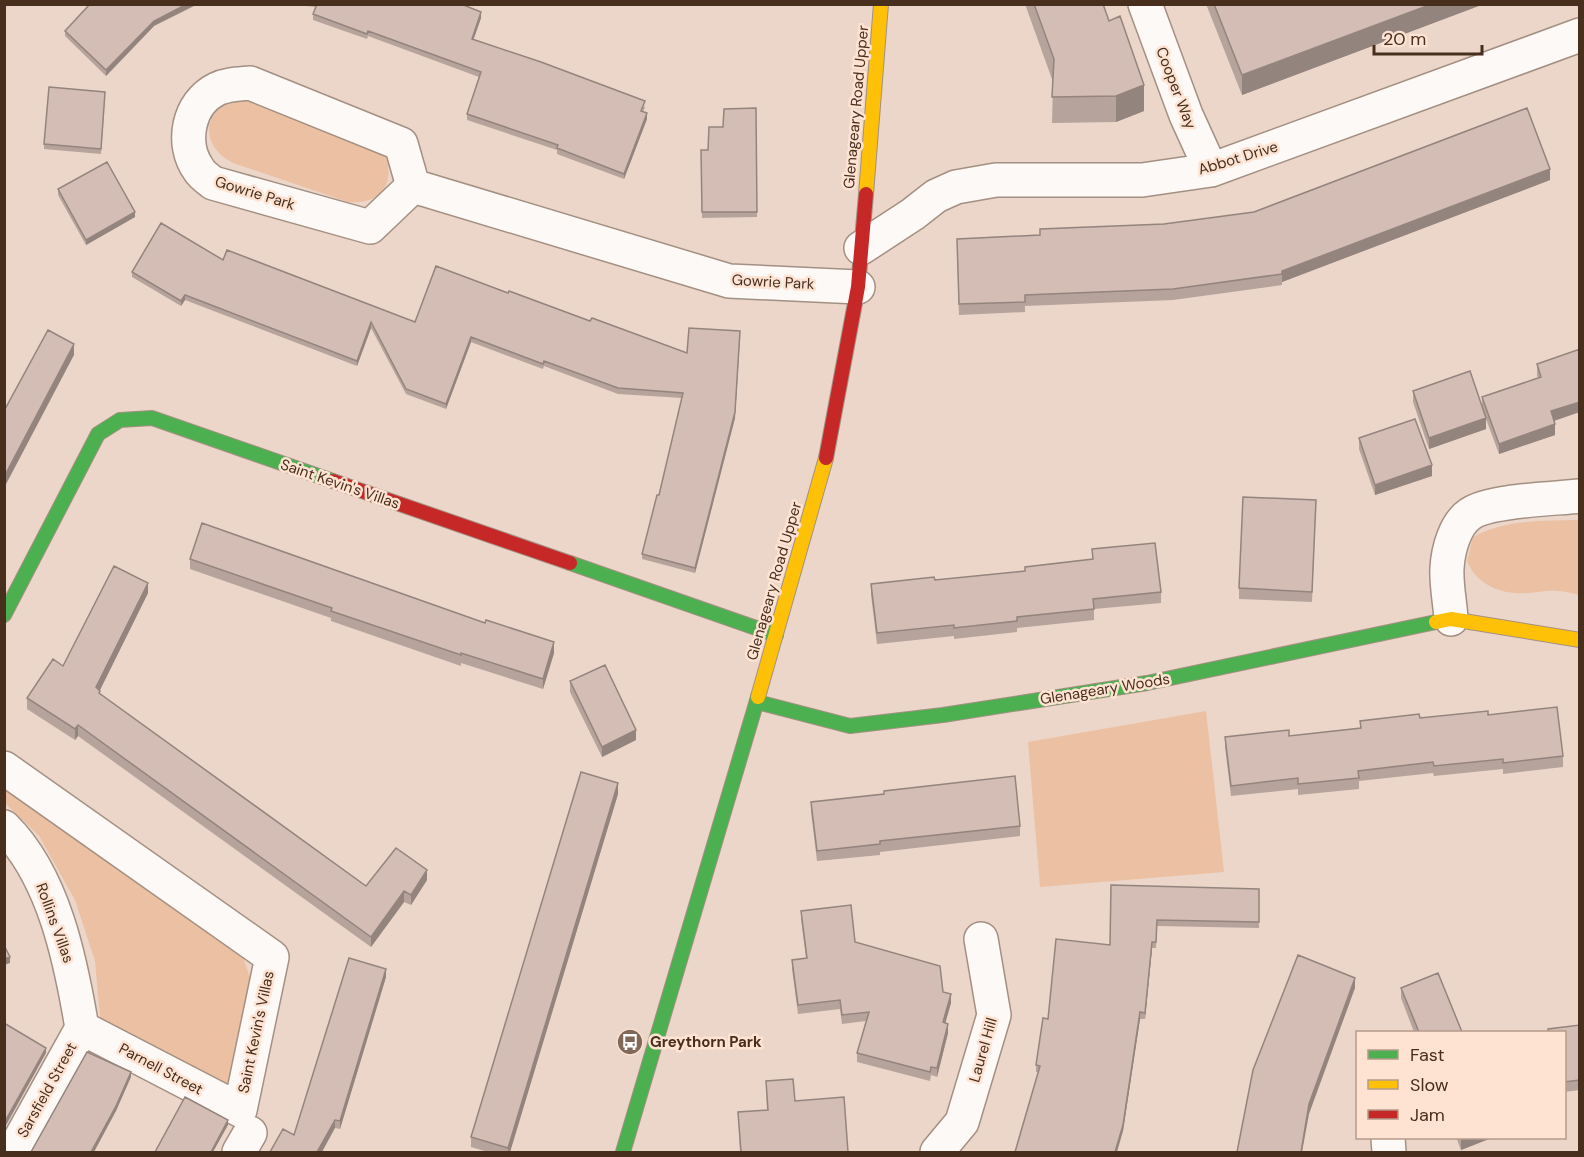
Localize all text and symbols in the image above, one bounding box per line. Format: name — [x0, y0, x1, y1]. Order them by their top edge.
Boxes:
scale bar — [1374, 18, 1482, 56]
street label: Glenageary Road Upper — [839, 24, 873, 190]
text: 20 m — [1383, 27, 1426, 51]
street label: Cooper Way — [1151, 44, 1201, 132]
street label: Abbot Drive — [1196, 136, 1280, 180]
street label: Gowrie Park — [213, 171, 298, 215]
street label: Gowrie Park — [731, 270, 815, 294]
street label: Saint Kevin's Villas — [278, 454, 402, 514]
street label: Glenageary Road Upper — [742, 499, 806, 663]
street label: Glenageary Woods — [1039, 669, 1171, 709]
street label: Rollins Villas — [31, 880, 79, 966]
street label: Saint Kevin's Villas — [233, 969, 279, 1095]
street label: Laurel Hill — [964, 1015, 1002, 1085]
bus stop icon: Greythorn Park — [615, 1027, 645, 1057]
legend — [1356, 1031, 1566, 1139]
place label: Greythorn Park — [650, 1032, 762, 1052]
street label: Parnell Street — [116, 1038, 207, 1100]
street label: Sarsfield Street — [13, 1039, 82, 1141]
text: Fast — [1410, 1043, 1445, 1067]
text: Slow — [1410, 1073, 1449, 1097]
text: Jam — [1410, 1103, 1445, 1127]

